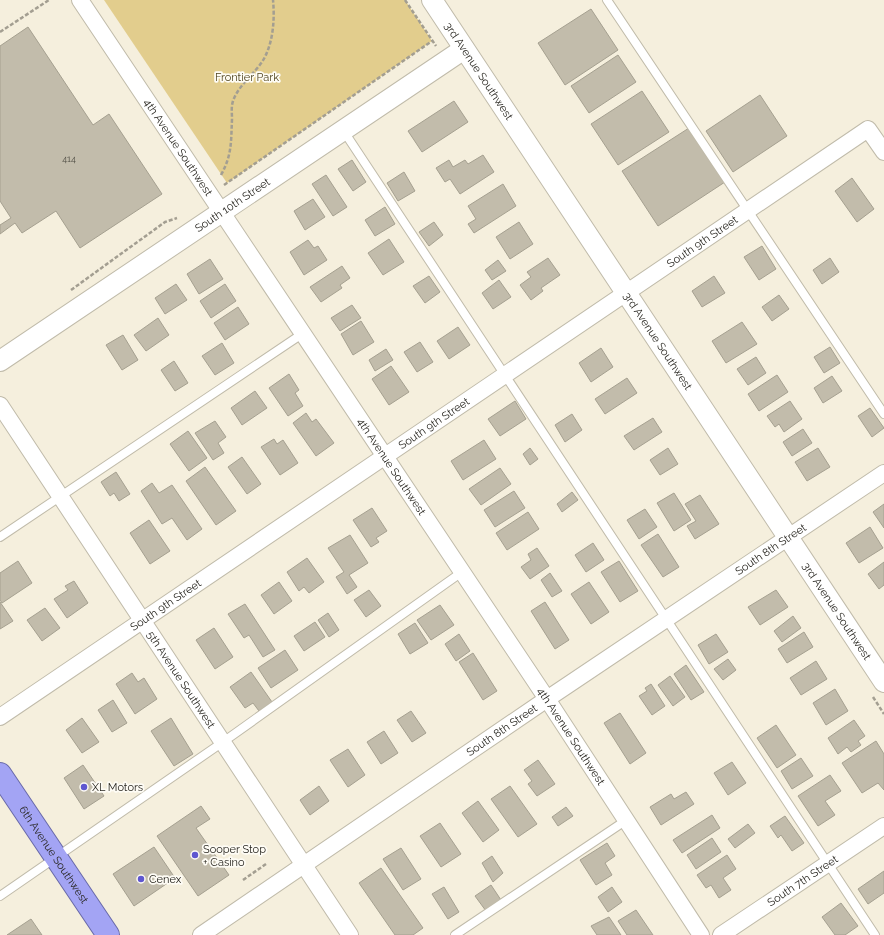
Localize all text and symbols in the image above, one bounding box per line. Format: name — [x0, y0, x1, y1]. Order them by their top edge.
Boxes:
street label: 3rd Avenue Southwest — [442, 20, 516, 123]
park label: Frontier Park — [215, 71, 279, 84]
street label: 4th Avenue Southwest — [141, 96, 215, 199]
house number: 414 — [62, 154, 76, 164]
street label: South 10th Street — [193, 175, 273, 235]
street label: South 9th Street — [665, 213, 740, 270]
street label: 3rd Avenue Southwest — [621, 290, 695, 393]
street label: South 9th Street — [396, 395, 472, 452]
street label: 4th Avenue Southwest — [354, 416, 428, 518]
street label: South 8th Street — [733, 521, 809, 578]
street label: 3rd Avenue Southwest — [800, 560, 874, 663]
street label: South 9th Street — [128, 577, 204, 634]
street label: 5th Avenue Southwest — [144, 629, 218, 731]
street label: 4th Avenue Southwest — [534, 685, 608, 788]
street label: South 8th Street — [464, 701, 540, 759]
place label: XL Motors — [92, 781, 143, 794]
marker: XL Motors — [79, 782, 89, 792]
street label: 6th Avenue Southwest — [16, 804, 91, 906]
place label: Sooper Stop + Casino — [203, 843, 266, 869]
marker: Sooper Stop + Casino — [190, 850, 200, 860]
street label: South 7th Street — [765, 853, 841, 909]
place label: Cenex — [149, 873, 182, 886]
marker: Cenex — [136, 874, 146, 884]

